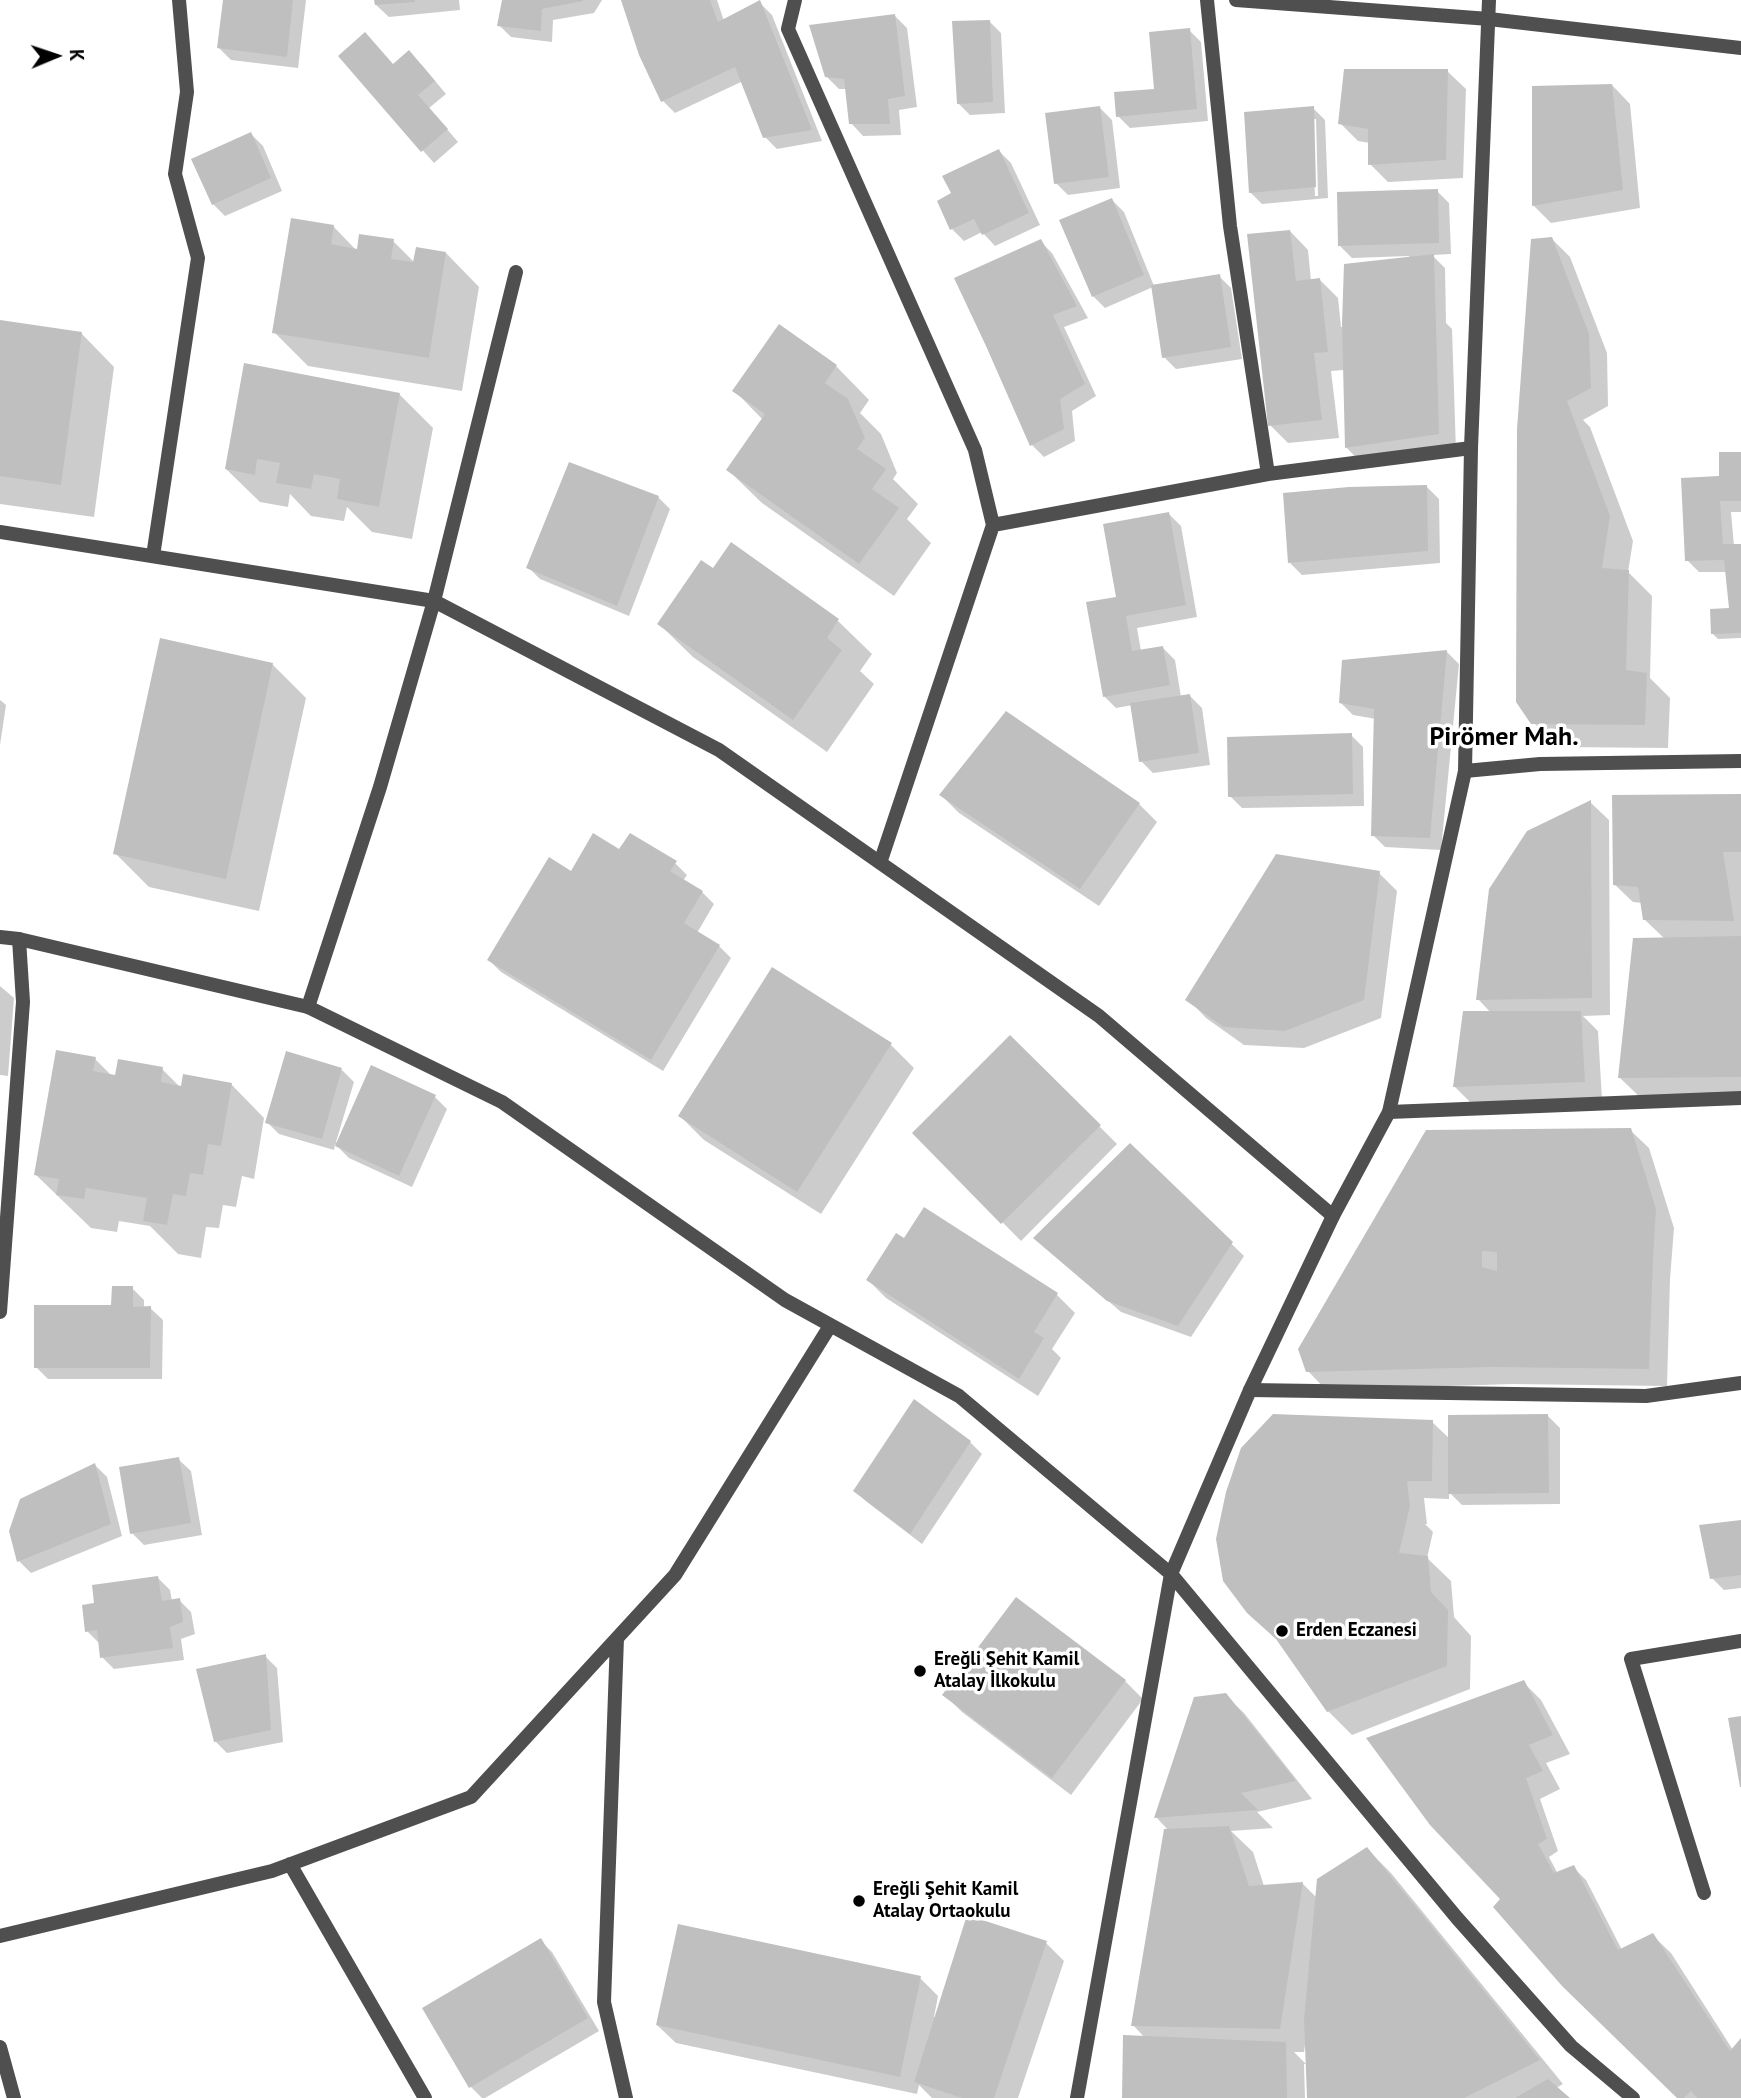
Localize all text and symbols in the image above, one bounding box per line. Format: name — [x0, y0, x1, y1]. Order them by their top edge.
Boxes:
north arrow — [21, 21, 91, 91]
text: K — [65, 49, 89, 62]
district label: Pirömer Mah. — [1429, 722, 1579, 754]
place label: Erden Eczanesi — [1296, 1620, 1417, 1642]
marker: Erden Eczanesi — [1274, 1623, 1290, 1639]
place label: Ereğli Şehit Kamil Atalay İlkokulu — [934, 1649, 1079, 1693]
marker: Ereğli Şehit Kamil Atalay İlkokulu — [912, 1663, 928, 1679]
place label: Ereğli Şehit Kamil Atalay Ortaokulu — [873, 1879, 1018, 1923]
marker: Ereğli Şehit Kamil Atalay Ortaokulu — [851, 1893, 867, 1909]

